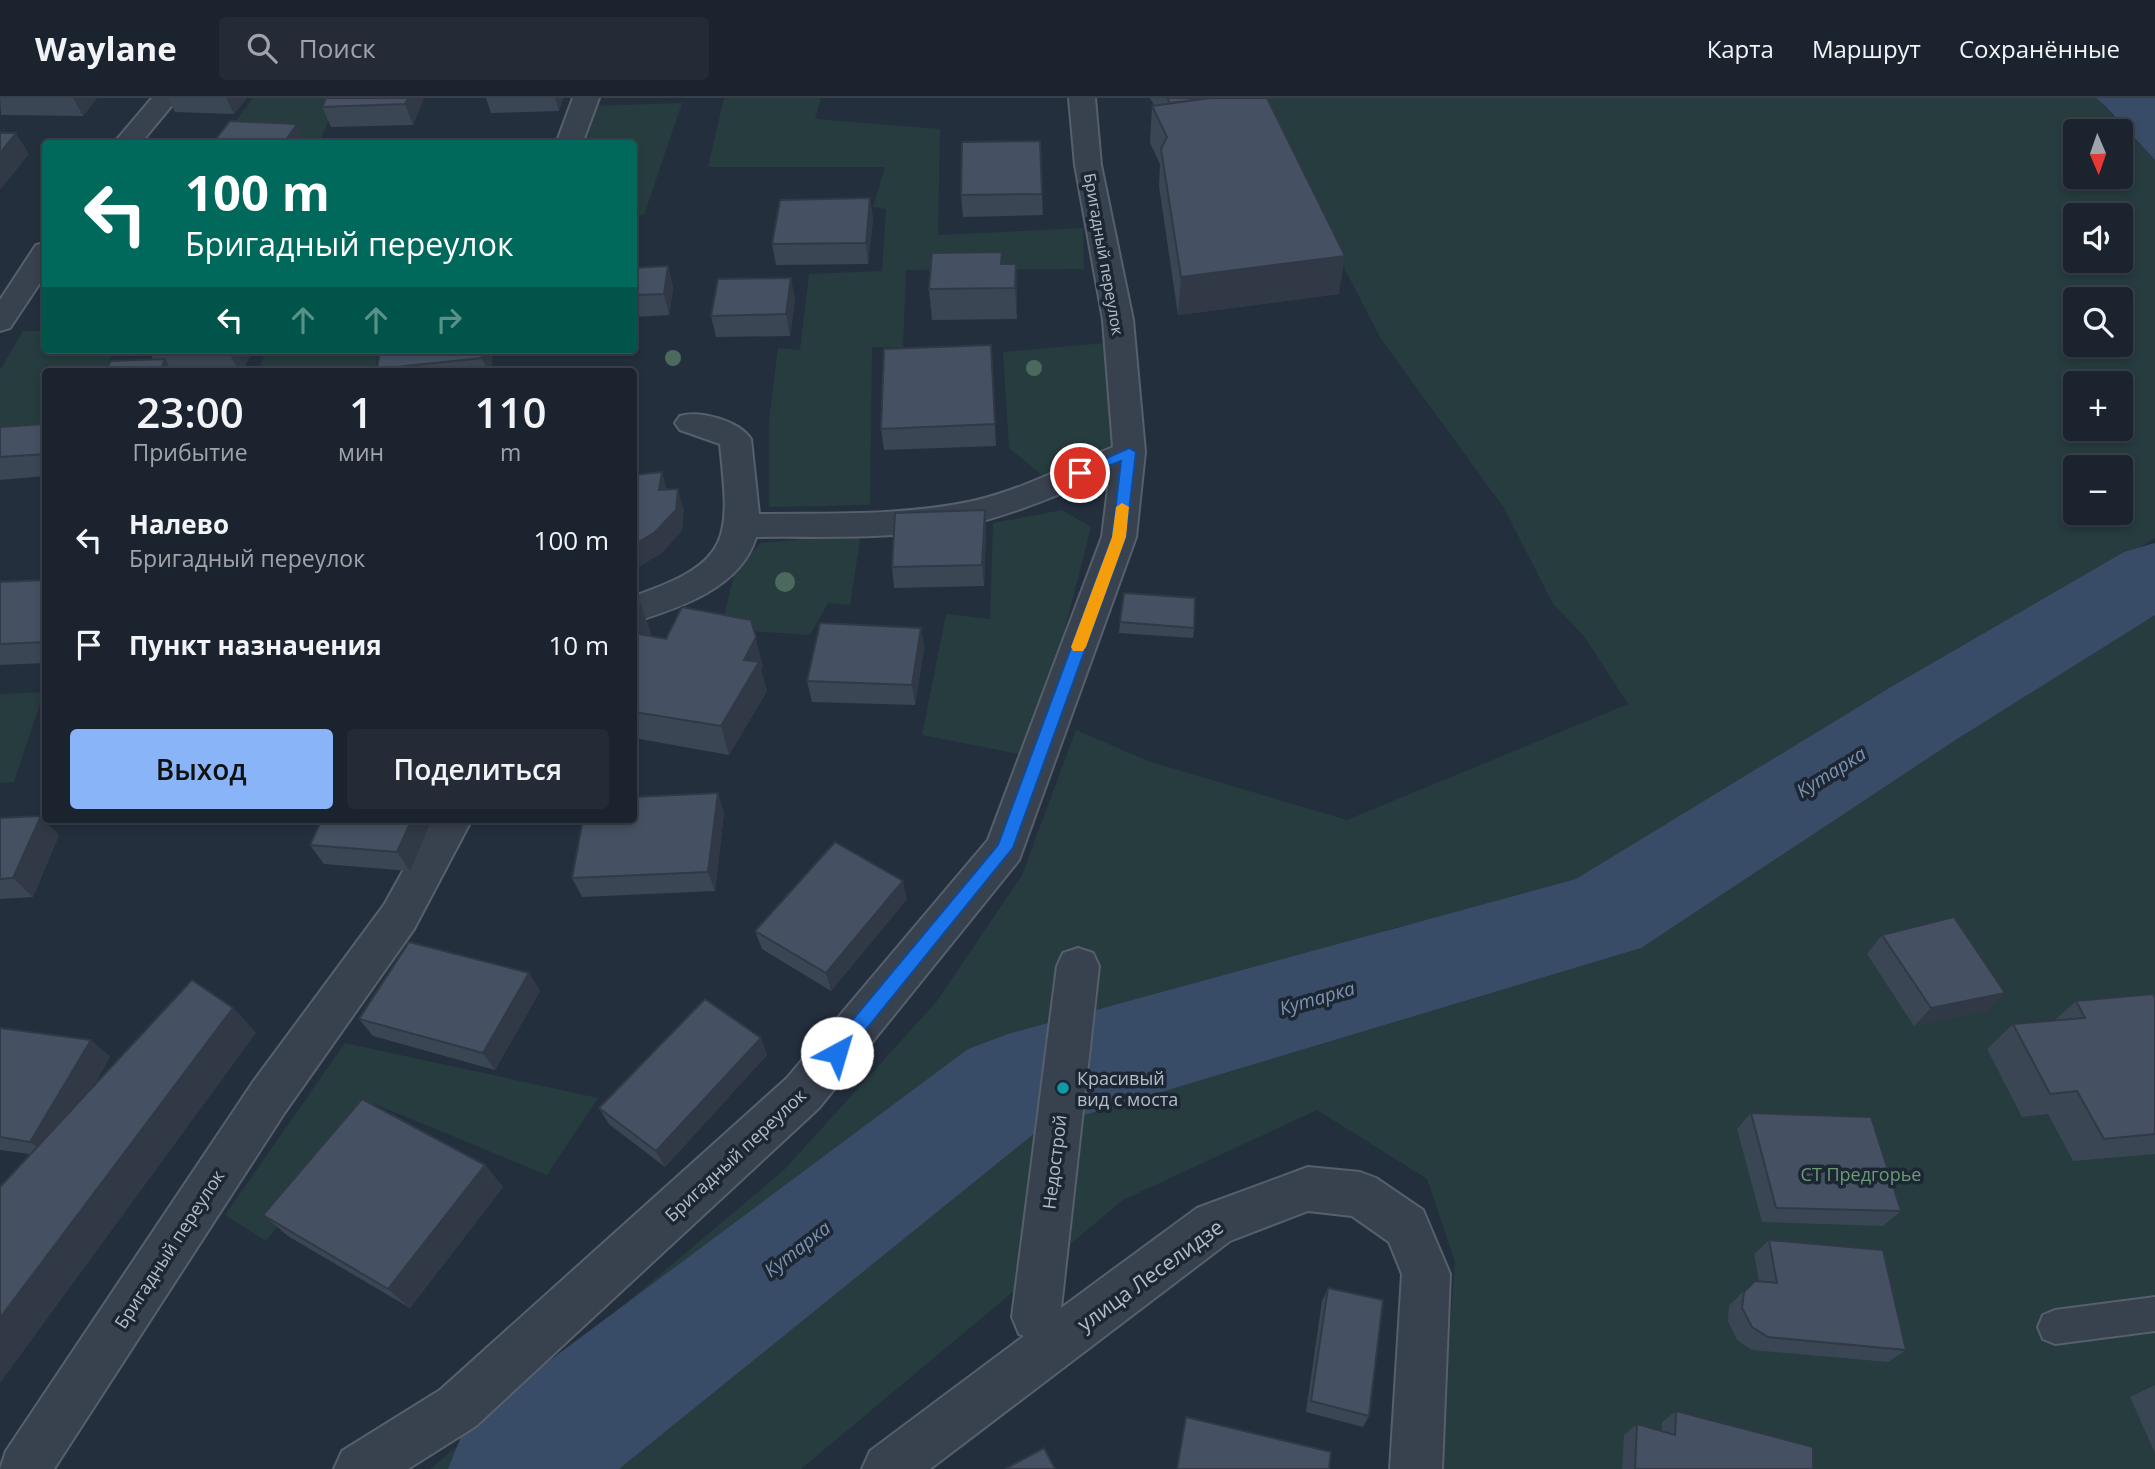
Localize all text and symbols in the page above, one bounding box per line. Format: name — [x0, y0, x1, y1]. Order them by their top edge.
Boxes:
search box — [219, 17, 709, 80]
text: Waylane — [35, 26, 177, 71]
icon: search — [243, 29, 281, 67]
text: Поиск — [299, 30, 376, 66]
text: Карта — [1707, 32, 1774, 65]
text: Маршрут — [1812, 32, 1921, 65]
text: Сохранённые — [1959, 32, 2120, 65]
north arrow — [2063, 119, 2133, 189]
map controls — [2063, 119, 2133, 525]
text: 100 m — [185, 159, 330, 225]
icon: left — [70, 168, 161, 259]
street label: Бригадный переулок — [1079, 171, 1129, 337]
button: sound — [2063, 203, 2133, 273]
text: Бригадный переулок — [185, 222, 513, 265]
button: search — [2063, 287, 2133, 357]
icon: left — [211, 301, 249, 339]
icon: ahead — [284, 301, 322, 339]
icon: ahead — [357, 301, 395, 339]
icon: right — [430, 301, 468, 339]
button: + — [2063, 371, 2133, 441]
text: 23:00 — [136, 383, 244, 440]
text: 1 — [349, 383, 373, 440]
text: 110 — [475, 383, 547, 440]
text: Прибытие — [132, 436, 248, 468]
text: мин — [338, 436, 384, 468]
text: m — [500, 436, 521, 468]
pin — [1050, 443, 1110, 503]
icon: arrive — [1061, 454, 1099, 492]
button: − — [2063, 455, 2133, 525]
text: Налево — [129, 506, 229, 542]
icon: left — [70, 521, 108, 559]
text: 100 m — [534, 522, 609, 558]
text: Бригадный переулок — [129, 542, 365, 574]
icon: arrive — [70, 626, 108, 664]
text: Пункт назначения — [129, 627, 382, 663]
text: 10 m — [548, 627, 609, 663]
button: Выход — [70, 729, 333, 809]
button: Поделиться — [347, 729, 609, 809]
water label: Кутарка — [1791, 740, 1871, 804]
water label: Кутарка — [1276, 975, 1358, 1021]
position arrow — [800, 1016, 874, 1090]
place label: Красивый вид с моста — [1077, 1066, 1178, 1111]
marker: Красивый вид с моста — [1055, 1080, 1071, 1096]
street label: Бригадный переулок — [659, 1083, 811, 1227]
street label: Недострой — [1036, 1113, 1072, 1211]
park label: СТ Предгорье — [1801, 1162, 1921, 1186]
street label: Бригадный переулок — [109, 1164, 230, 1333]
street label: улица Леселидзе — [1071, 1213, 1229, 1337]
water label: Кутарка — [758, 1215, 836, 1283]

